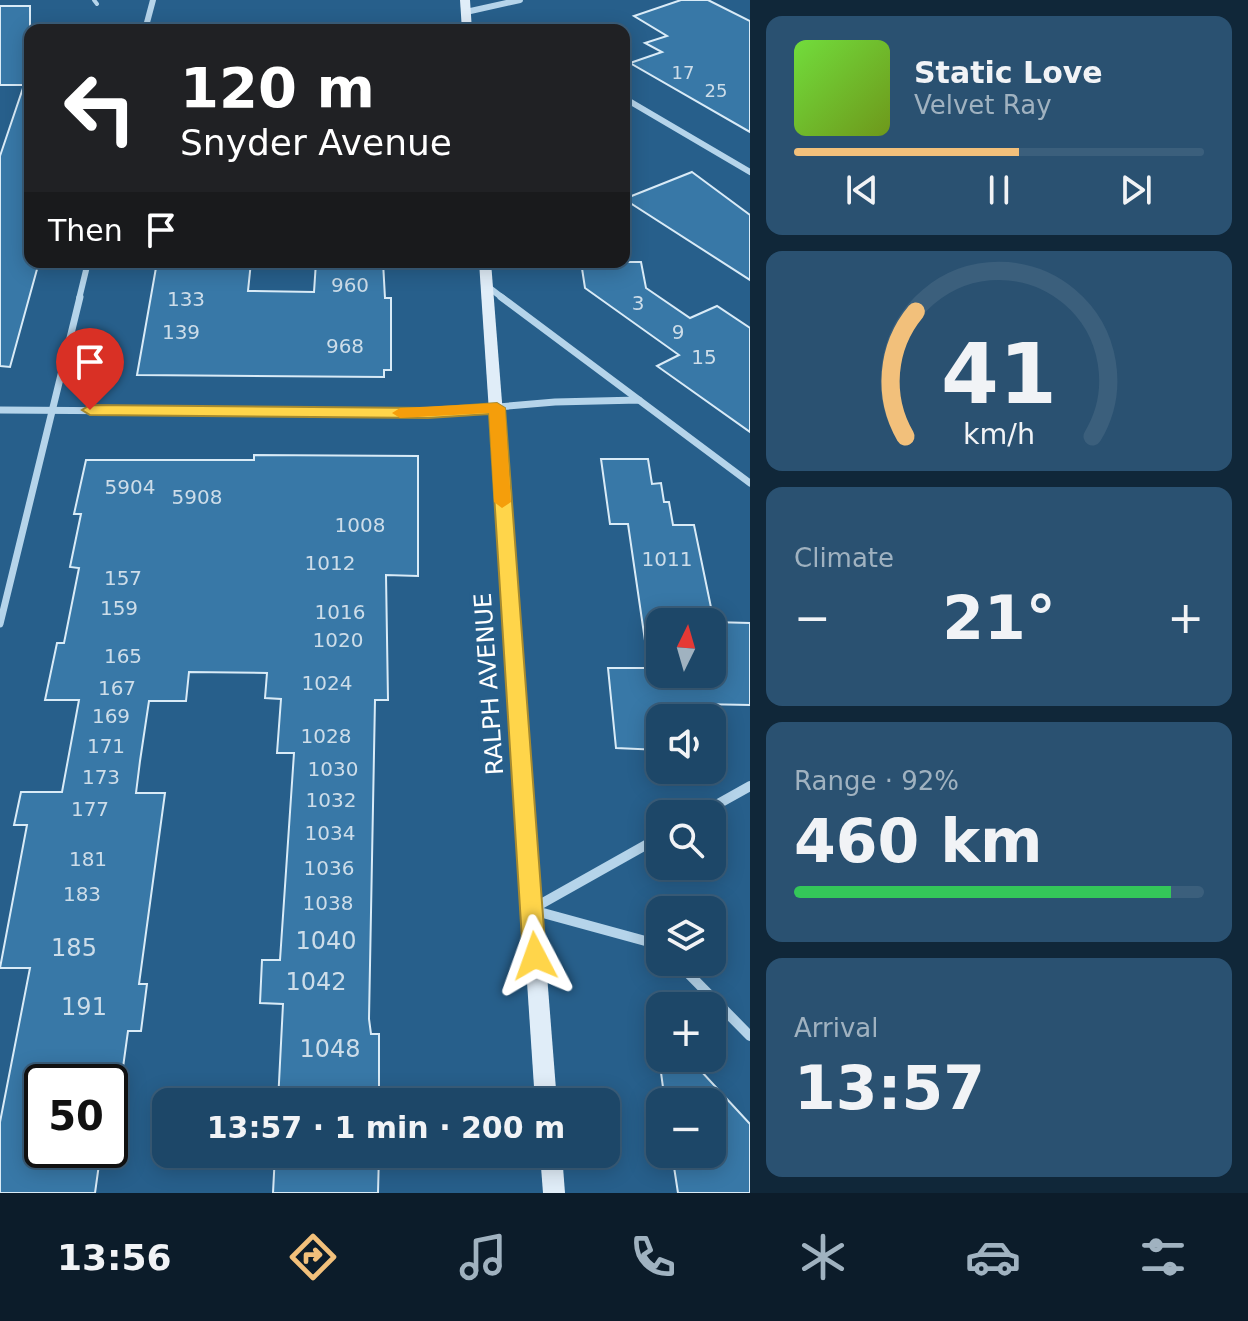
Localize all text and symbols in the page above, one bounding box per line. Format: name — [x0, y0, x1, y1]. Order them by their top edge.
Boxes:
text: 120 m — [180, 55, 375, 120]
text: Static Love — [914, 55, 1103, 90]
icon: left — [48, 56, 152, 160]
house number: 17 — [672, 62, 694, 83]
house number: 25 — [705, 80, 727, 101]
text: Velvet Ray — [914, 90, 1052, 120]
text: Snyder Avenue — [180, 122, 452, 163]
icon: previous — [840, 168, 884, 212]
icon: pause — [977, 168, 1021, 212]
icon: next — [1114, 168, 1158, 212]
icon: arrive — [139, 208, 183, 252]
text: Then — [48, 213, 123, 248]
house number: 960 — [331, 273, 369, 297]
house number: 133 — [167, 287, 205, 311]
house number: 3 — [632, 291, 644, 315]
house number: 139 — [162, 320, 200, 344]
house number: 9 — [672, 320, 684, 344]
text: 41 — [941, 326, 1057, 423]
pin — [56, 328, 124, 410]
house number: 968 — [326, 334, 364, 358]
icon: arrive — [68, 340, 112, 384]
house number: 15 — [691, 345, 717, 369]
text: km/h — [963, 417, 1035, 451]
house number: 5904 — [105, 475, 155, 499]
house number: 5908 — [172, 485, 222, 509]
house number: 1008 — [335, 513, 385, 537]
text: Climate — [794, 543, 894, 573]
house number: 1011 — [642, 547, 692, 571]
house number: 1012 — [305, 551, 355, 575]
house number: 157 — [104, 566, 142, 590]
text: 21° — [942, 583, 1056, 653]
street label: RALPH AVENUE — [469, 592, 509, 776]
text: − — [794, 592, 831, 643]
text: + — [1167, 592, 1204, 643]
house number: 159 — [100, 596, 138, 620]
house number: 1016 — [315, 600, 365, 624]
north arrow — [646, 608, 726, 688]
map controls — [646, 608, 726, 1168]
house number: 1020 — [313, 628, 363, 652]
house number: 165 — [104, 644, 142, 668]
house number: 1024 — [302, 671, 352, 695]
house number: 167 — [98, 676, 136, 700]
house number: 169 — [92, 704, 130, 728]
button: sound — [646, 704, 726, 784]
house number: 1028 — [301, 724, 351, 748]
house number: 171 — [87, 734, 125, 758]
house number: 1030 — [308, 757, 358, 781]
house number: 173 — [82, 765, 120, 789]
text: Range · 92% — [794, 766, 959, 796]
house number: 1032 — [306, 788, 356, 812]
house number: 177 — [71, 797, 109, 821]
button: search — [646, 800, 726, 880]
text: 460 km — [794, 806, 1043, 876]
house number: 1034 — [305, 821, 355, 845]
house number: 181 — [69, 847, 107, 871]
house number: 1036 — [304, 856, 354, 880]
house number: 183 — [63, 882, 101, 906]
house number: 1038 — [303, 891, 353, 915]
button: layers — [646, 896, 726, 976]
position arrow — [493, 914, 577, 998]
house number: 1040 — [295, 927, 357, 955]
house number: 185 — [51, 934, 97, 962]
house number: 1042 — [285, 968, 347, 996]
button: + — [646, 992, 726, 1072]
house number: 191 — [61, 993, 107, 1021]
text: Arrival — [794, 1013, 878, 1043]
house number: 1048 — [299, 1035, 361, 1063]
text: 13:57 — [794, 1053, 985, 1123]
speed limit sign: 50 — [24, 1064, 128, 1168]
button: − — [646, 1088, 726, 1168]
text: 13:57 · 1 min · 200 m — [207, 1110, 565, 1145]
icon: directions — [285, 1229, 341, 1285]
icon: music — [455, 1229, 511, 1285]
icon: phone — [625, 1229, 681, 1285]
icon: climate — [795, 1229, 851, 1285]
icon: car — [965, 1229, 1021, 1285]
icon: filters — [1135, 1229, 1191, 1285]
text: 13:56 — [57, 1237, 172, 1278]

